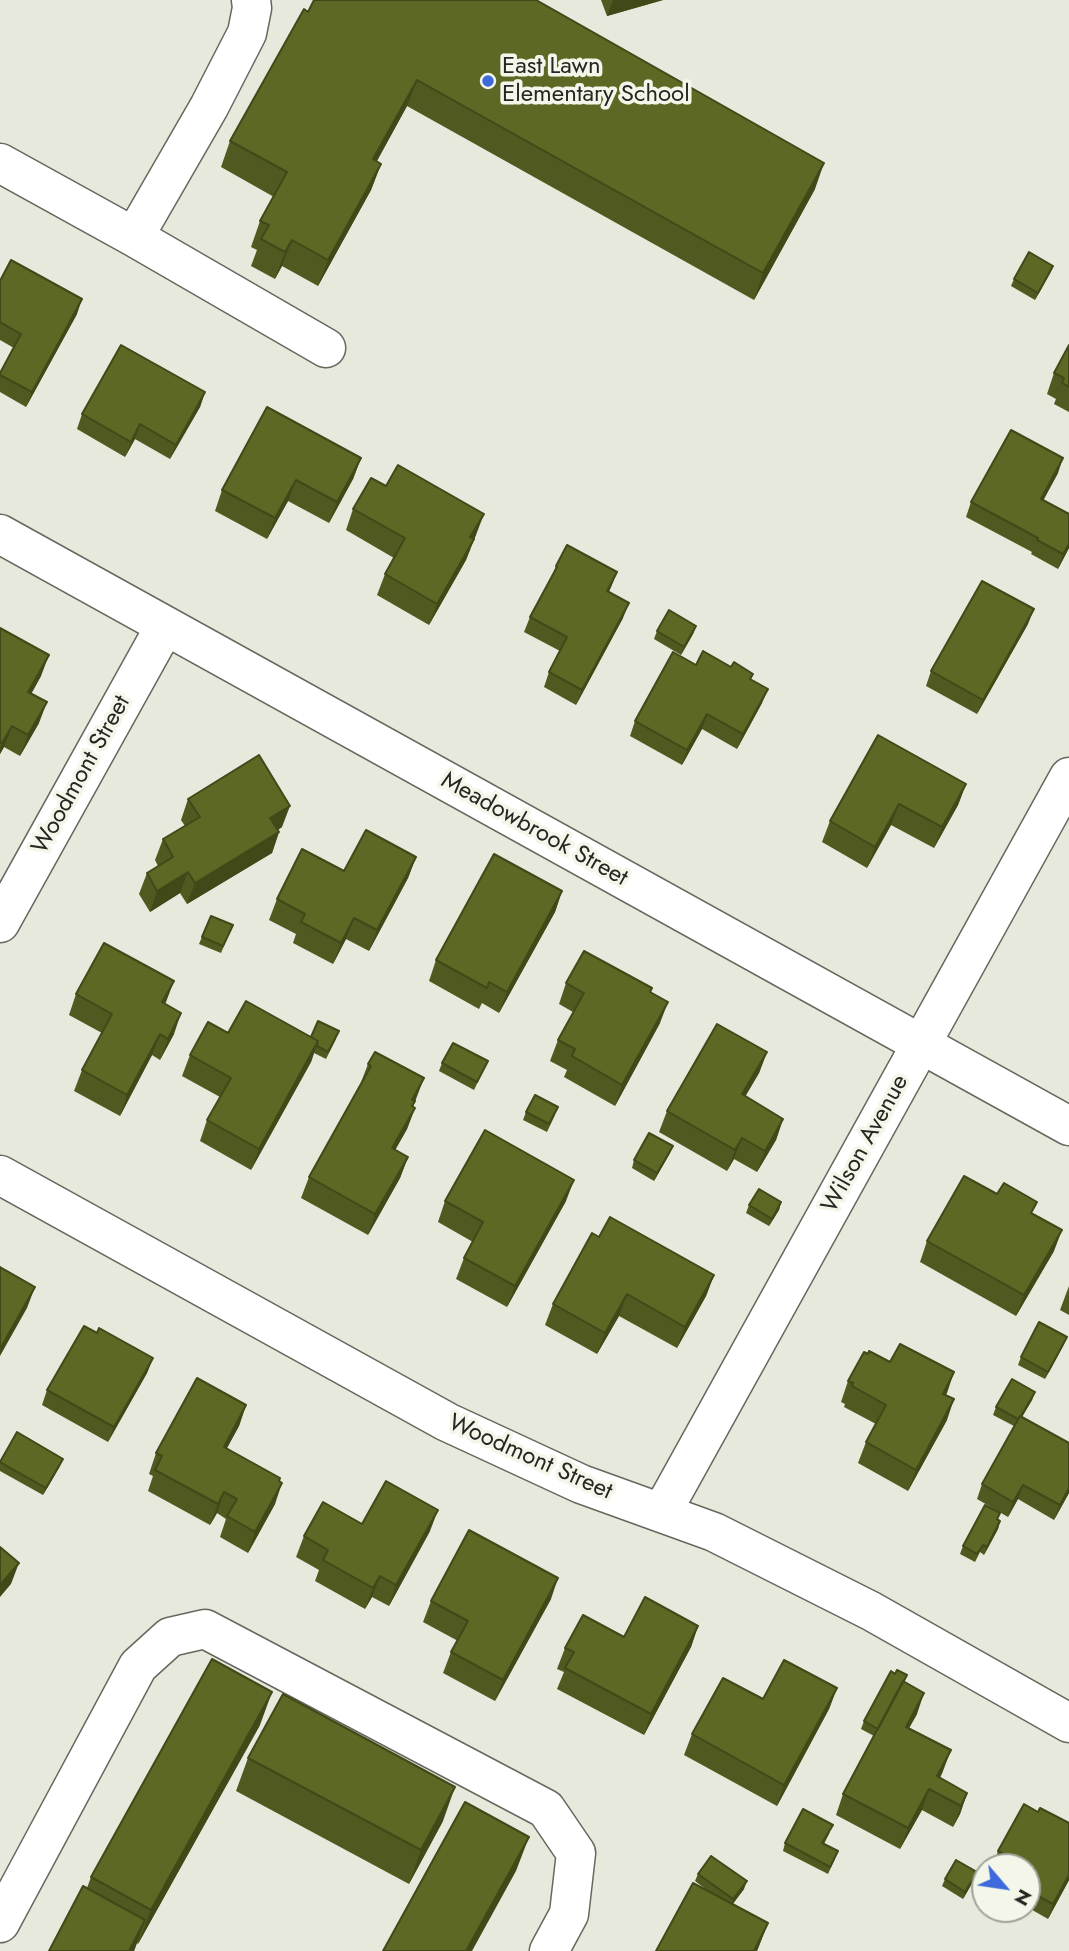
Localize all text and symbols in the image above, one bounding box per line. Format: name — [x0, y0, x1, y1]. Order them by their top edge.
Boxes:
place label: East Lawn Elementary School — [502, 53, 690, 109]
marker: East Lawn Elementary School — [480, 73, 496, 89]
street label: Woodmont Street — [27, 691, 137, 859]
street label: Meadowbrook Street — [436, 767, 632, 893]
street label: Wilson Avenue — [816, 1070, 916, 1218]
street label: Woodmont Street — [444, 1409, 616, 1507]
north arrow — [971, 1853, 1041, 1923]
text: N — [1008, 1884, 1039, 1911]

